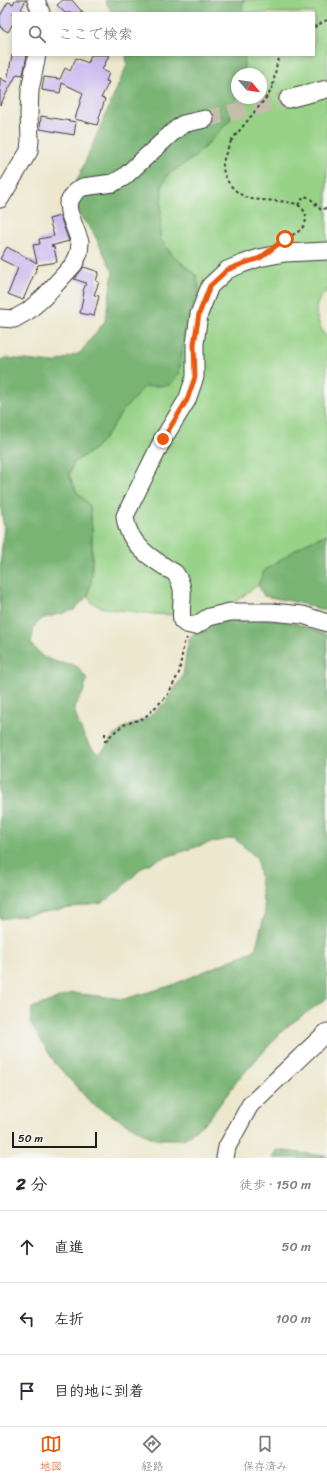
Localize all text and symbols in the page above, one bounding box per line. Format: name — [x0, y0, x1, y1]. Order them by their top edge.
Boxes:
search box — [12, 12, 315, 56]
text: ここで検索 — [58, 21, 133, 47]
icon: search — [26, 23, 48, 45]
north arrow — [231, 68, 267, 104]
route start — [276, 230, 294, 248]
route end — [154, 430, 172, 448]
text: 50 m — [18, 1129, 43, 1148]
scale bar — [12, 1130, 97, 1149]
text: 2 分 — [16, 1169, 47, 1199]
text: 徒歩 · 150 m — [240, 1173, 311, 1196]
text: 直進 — [54, 1234, 84, 1260]
text: 50 m — [281, 1235, 311, 1258]
icon: ahead — [16, 1236, 38, 1258]
text: 左折 — [54, 1306, 84, 1332]
text: 100 m — [276, 1307, 311, 1330]
icon: left — [16, 1308, 38, 1330]
text: 目的地に到着 — [54, 1378, 144, 1404]
icon: arrive — [16, 1380, 38, 1402]
tab: 地図 — [40, 1433, 62, 1476]
tab: 経路 — [141, 1433, 163, 1476]
tab: 保存済み — [243, 1433, 287, 1476]

